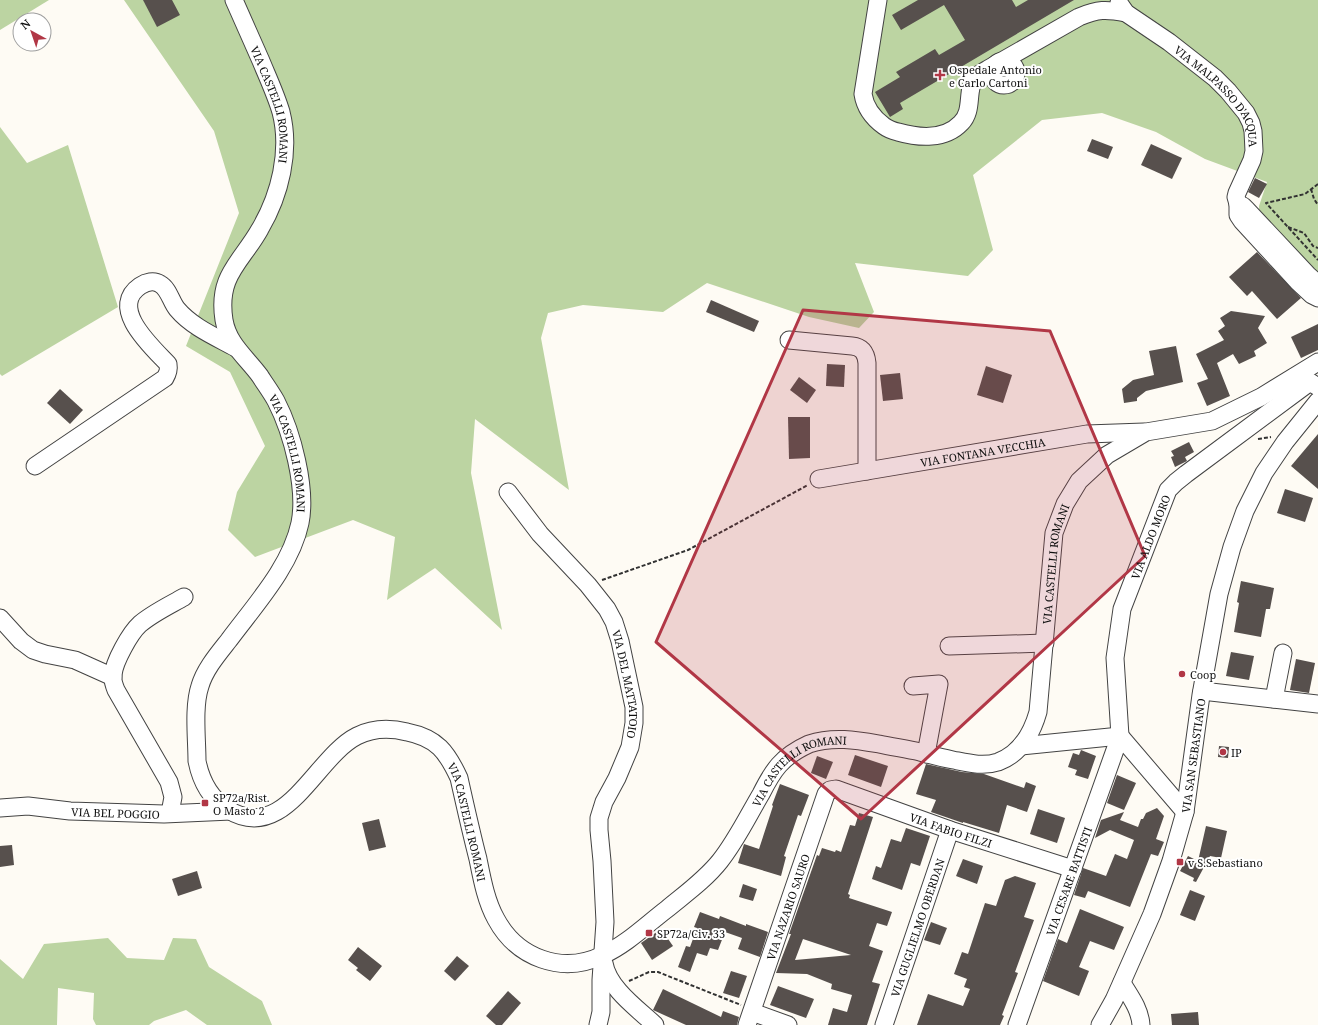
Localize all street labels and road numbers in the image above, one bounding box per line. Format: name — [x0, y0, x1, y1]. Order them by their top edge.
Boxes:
street label: VIA MALPASSO D'ACQUA — [1172, 42, 1261, 148]
street label: VIA CASTELLI ROMANI — [248, 44, 292, 164]
street label: VIA CASTELLI ROMANI — [266, 391, 309, 513]
street label: VIA FONTANA VECCHIA — [919, 434, 1047, 469]
street label: VIA ALDO MORO — [1127, 492, 1173, 581]
street label: VIA CASTELLI ROMANI — [1038, 501, 1072, 625]
street label: VIA DEL MATTATOIO — [609, 628, 642, 740]
street label: VIA SAN SEBASTIANO — [1177, 697, 1208, 814]
street label: VIA CASTELLI ROMANI — [748, 732, 847, 809]
street label: VIA CASTELLI ROMANI — [445, 760, 490, 883]
street label: VIA BEL POGGIO — [71, 804, 160, 821]
street label: VIA FABIO FILZI — [908, 809, 994, 850]
street label: VIA CESARE BATTISTI — [1042, 824, 1095, 937]
street label: VIA NAZARIO SAURO — [762, 852, 813, 962]
street label: VIA GUGLIELMO OBERDAN — [887, 856, 948, 999]

